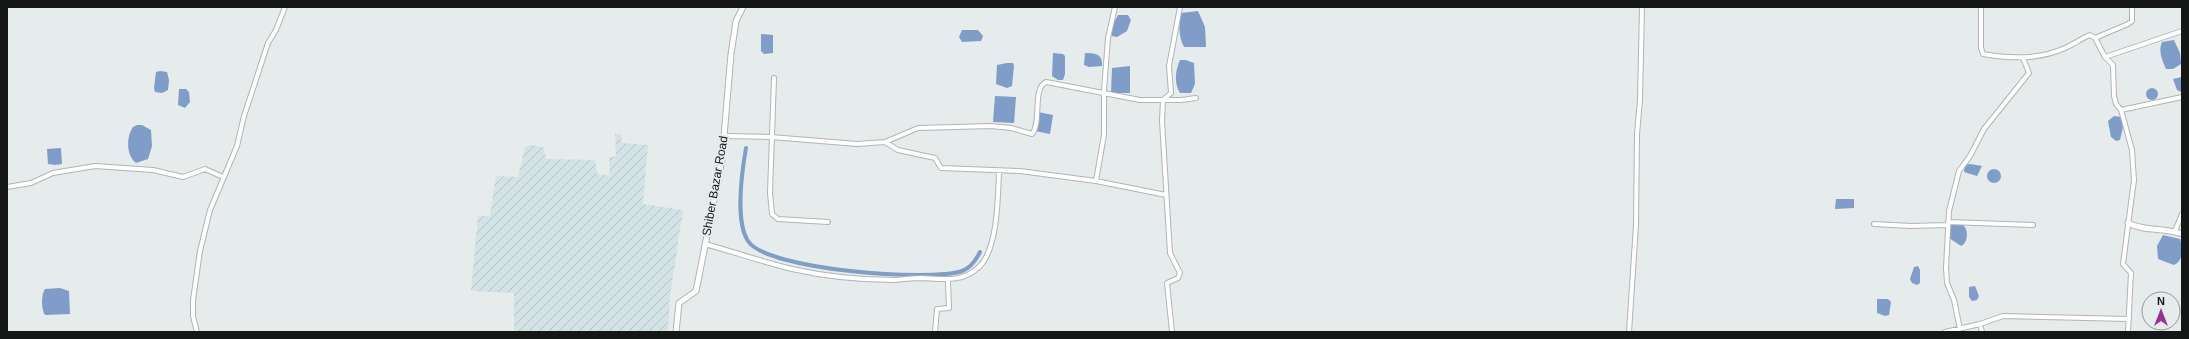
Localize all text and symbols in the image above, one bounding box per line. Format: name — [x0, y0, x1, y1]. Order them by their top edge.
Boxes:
street label: Shiber Bazar Road — [699, 135, 731, 237]
north arrow — [2141, 291, 2181, 331]
text: N — [2157, 295, 2165, 307]

